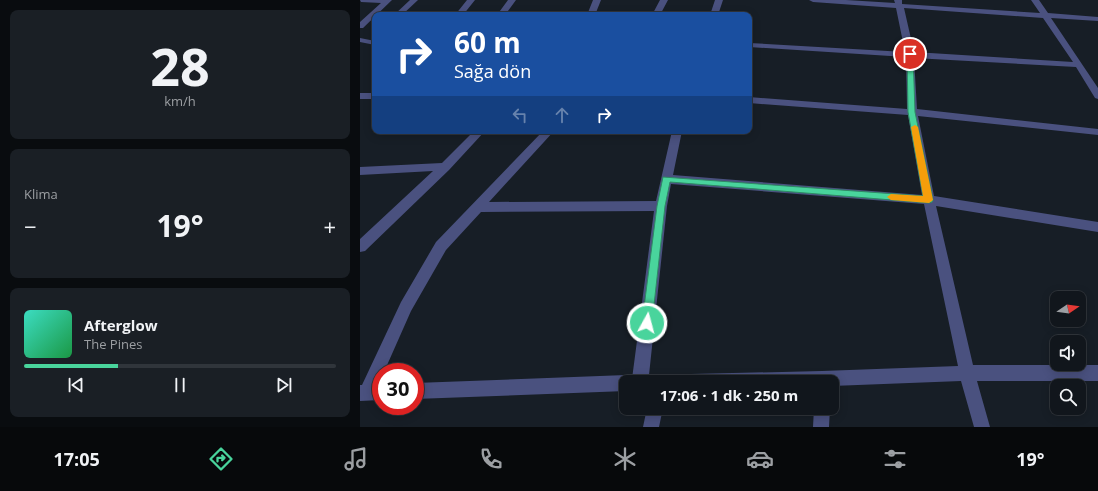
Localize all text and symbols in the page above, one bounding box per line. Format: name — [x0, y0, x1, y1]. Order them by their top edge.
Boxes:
text: 60 m — [454, 23, 521, 61]
icon: right — [388, 28, 440, 80]
text: 28 — [150, 30, 210, 101]
pin — [893, 37, 927, 71]
icon: arrive — [899, 43, 921, 65]
text: Sağa dön — [454, 59, 531, 83]
text: km/h — [164, 92, 196, 110]
icon: left — [509, 104, 531, 126]
icon: ahead — [551, 104, 573, 126]
icon: right — [593, 104, 615, 126]
text: Klima — [24, 185, 58, 203]
text: 19° — [156, 205, 204, 246]
text: − — [24, 211, 37, 241]
text: + — [323, 211, 336, 241]
north arrow — [1050, 291, 1086, 327]
map controls — [1050, 291, 1086, 415]
position arrow — [626, 302, 668, 344]
text: Afterglow — [84, 315, 158, 335]
text: The Pines — [84, 335, 142, 353]
button: sound — [1050, 335, 1086, 371]
speed limit sign: 30 — [372, 363, 424, 415]
icon: previous — [65, 374, 87, 396]
icon: pause — [169, 374, 191, 396]
icon: next — [273, 374, 295, 396]
button: search — [1050, 379, 1086, 415]
text: 17:06 · 1 dk · 250 m — [660, 385, 798, 405]
icon: directions — [207, 445, 235, 473]
icon: music — [342, 445, 370, 473]
icon: phone — [477, 445, 505, 473]
icon: climate — [611, 445, 639, 473]
icon: car — [746, 445, 774, 473]
icon: filters — [881, 445, 909, 473]
text: 17:05 — [53, 447, 100, 471]
text: 19° — [1016, 447, 1045, 471]

